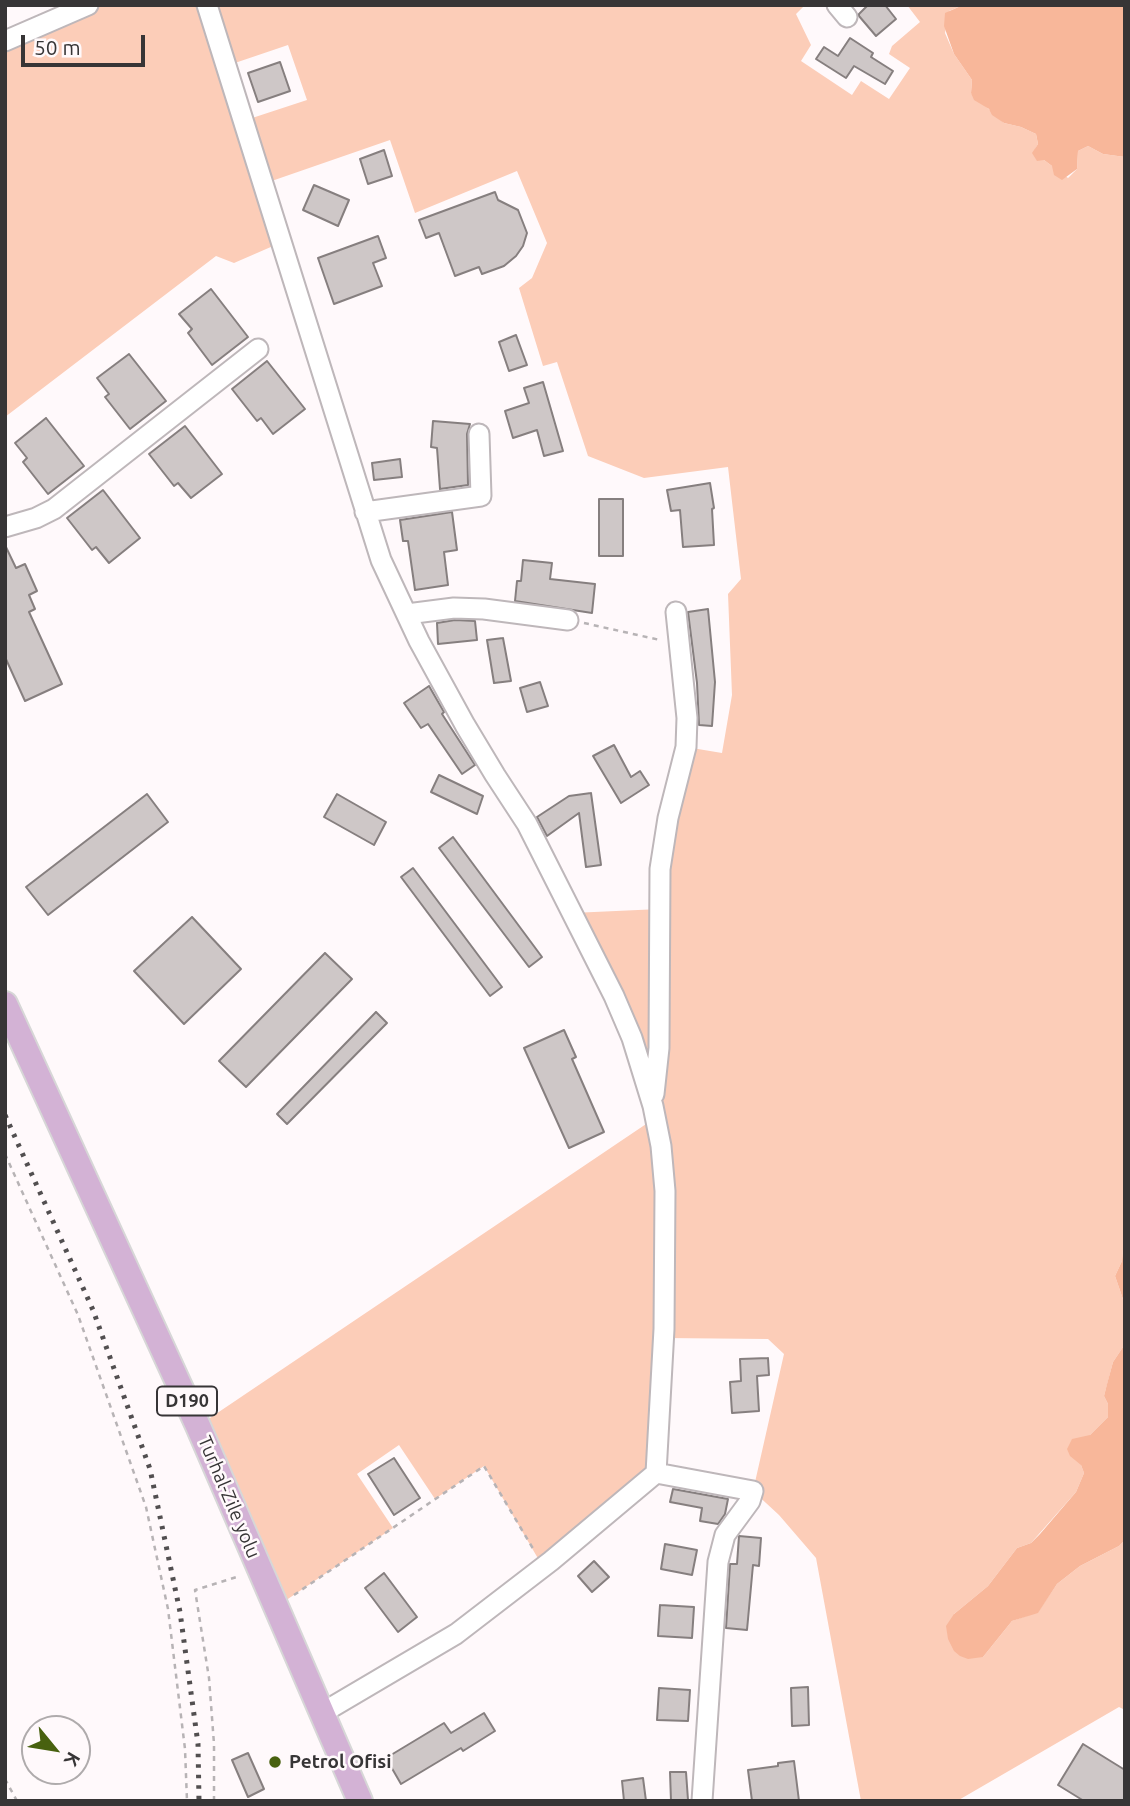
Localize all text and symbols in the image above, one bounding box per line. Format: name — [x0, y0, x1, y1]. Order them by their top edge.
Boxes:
scale bar — [24, 21, 149, 65]
text: 50 m — [34, 35, 81, 59]
road number: D190 — [157, 1386, 217, 1416]
street label: Turhal-Zile yolu — [193, 1432, 265, 1562]
north arrow — [21, 1715, 91, 1785]
text: K — [60, 1749, 85, 1770]
place label: Petrol Ofisi — [289, 1751, 391, 1773]
marker: Petrol Ofisi — [267, 1754, 283, 1770]

